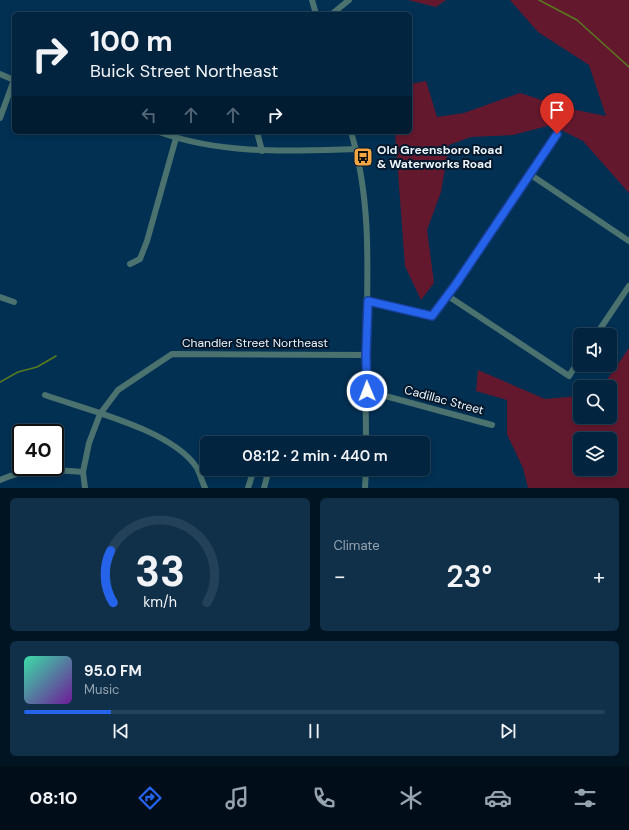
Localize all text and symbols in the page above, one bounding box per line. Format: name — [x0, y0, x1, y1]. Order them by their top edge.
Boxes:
text: 100 m — [90, 23, 173, 60]
icon: right — [24, 28, 76, 80]
text: Buick Street Northeast — [90, 59, 278, 83]
pin — [540, 93, 574, 134]
icon: arrive — [546, 99, 568, 121]
icon: left — [138, 104, 160, 126]
icon: ahead — [180, 104, 202, 126]
icon: ahead — [222, 104, 244, 126]
icon: right — [264, 104, 286, 126]
place label: Old Greensboro Road & Waterworks Road — [377, 142, 502, 172]
bus stop icon: Old Greensboro Road & Waterworks Road — [352, 146, 374, 168]
map controls — [573, 328, 617, 476]
button: sound — [573, 328, 617, 372]
street label: Chandler Street Northeast — [182, 335, 328, 351]
position arrow — [346, 370, 388, 412]
button: search — [573, 380, 617, 424]
street label: Cadillac Street — [403, 382, 486, 418]
speed limit sign: 40 — [12, 424, 64, 476]
button: layers — [573, 432, 617, 476]
text: 08:12 · 2 min · 440 m — [242, 446, 388, 466]
text: Climate — [334, 537, 380, 554]
text: 33 — [135, 544, 185, 598]
text: 23° — [446, 557, 492, 596]
text: − — [334, 562, 346, 591]
text: + — [593, 562, 605, 591]
text: km/h — [143, 592, 177, 610]
text: 95.0 FM — [84, 661, 142, 681]
text: Music — [84, 681, 119, 698]
icon: previous — [110, 720, 132, 742]
icon: pause — [303, 720, 325, 742]
icon: next — [497, 720, 519, 742]
icon: directions — [136, 784, 164, 812]
icon: music — [223, 784, 251, 812]
icon: phone — [310, 784, 338, 812]
icon: climate — [397, 784, 425, 812]
icon: car — [484, 784, 512, 812]
icon: filters — [571, 784, 599, 812]
text: 08:10 — [30, 786, 77, 810]

